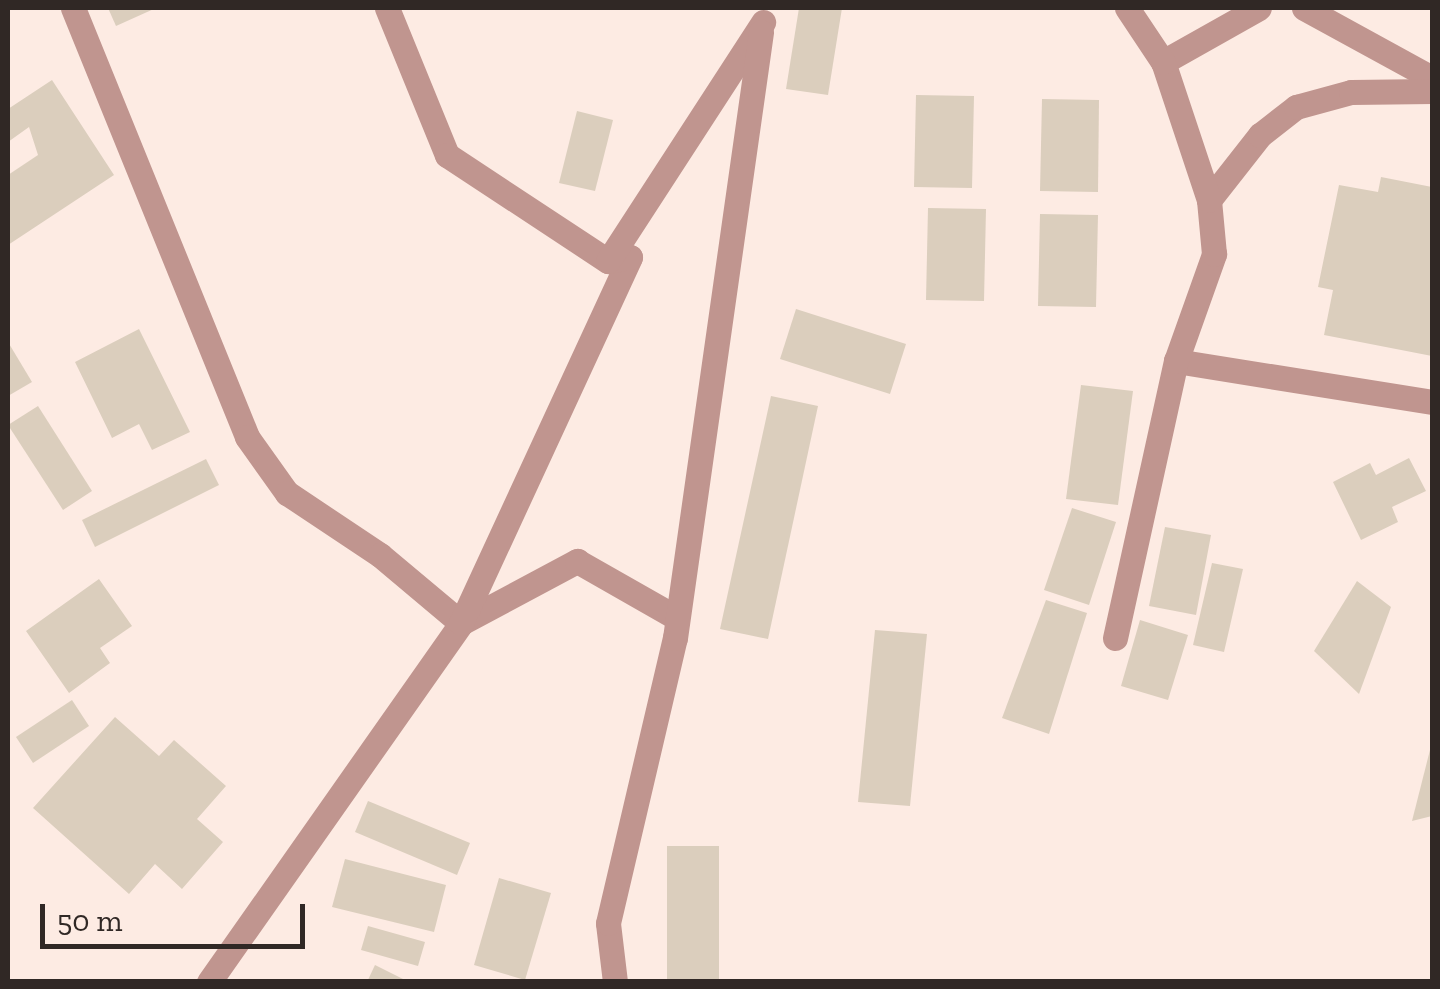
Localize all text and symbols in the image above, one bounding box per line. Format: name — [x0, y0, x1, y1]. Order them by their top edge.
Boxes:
scale bar — [45, 884, 310, 946]
text: 50 m — [57, 903, 122, 939]

